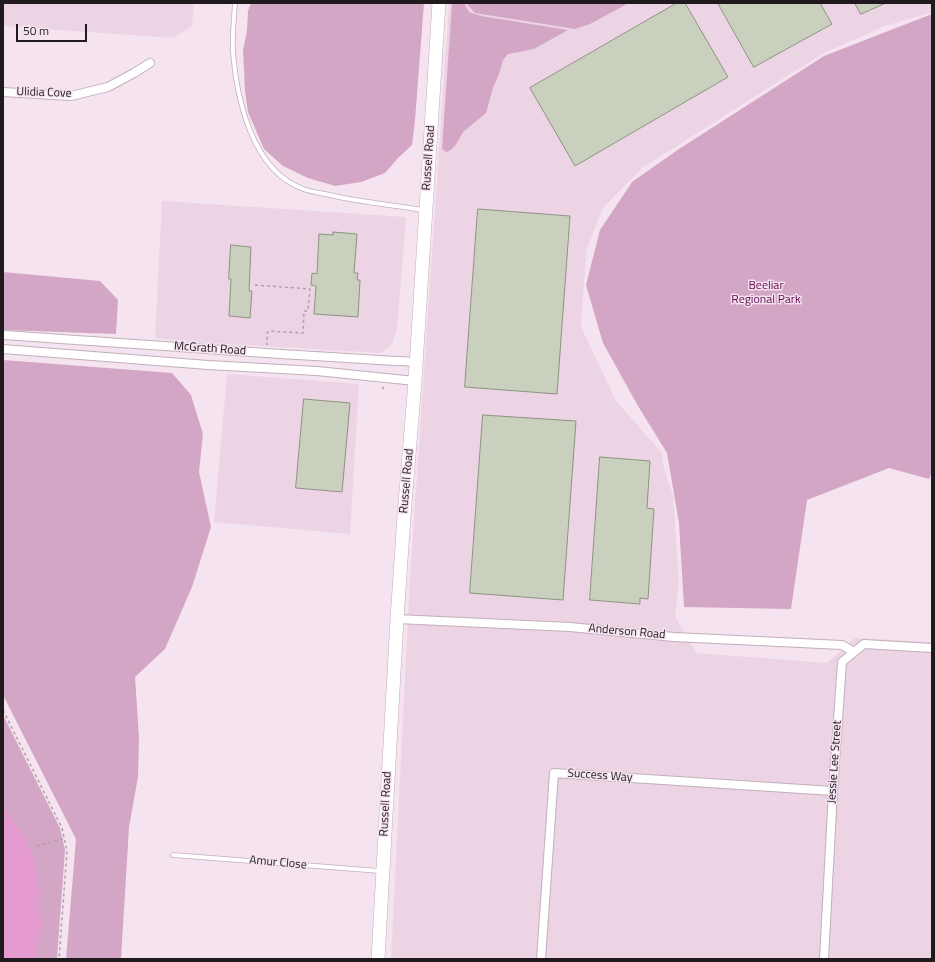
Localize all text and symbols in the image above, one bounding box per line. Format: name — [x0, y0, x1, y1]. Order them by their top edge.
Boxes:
scale bar — [18, 16, 89, 42]
text: 50 m — [23, 21, 49, 40]
street label: Ulidia Cove — [16, 85, 72, 101]
street label: Russell Road — [420, 125, 438, 191]
park label: Beeliar Regional Park — [731, 279, 801, 307]
street label: McGrath Road — [174, 339, 246, 359]
street label: Russell Road — [397, 448, 417, 514]
street label: Anderson Road — [588, 621, 666, 643]
street label: Jessie Lee Street — [825, 720, 845, 804]
street label: Success Way — [567, 767, 633, 785]
street label: Russell Road — [377, 771, 395, 837]
street label: Amur Close — [249, 853, 307, 873]

